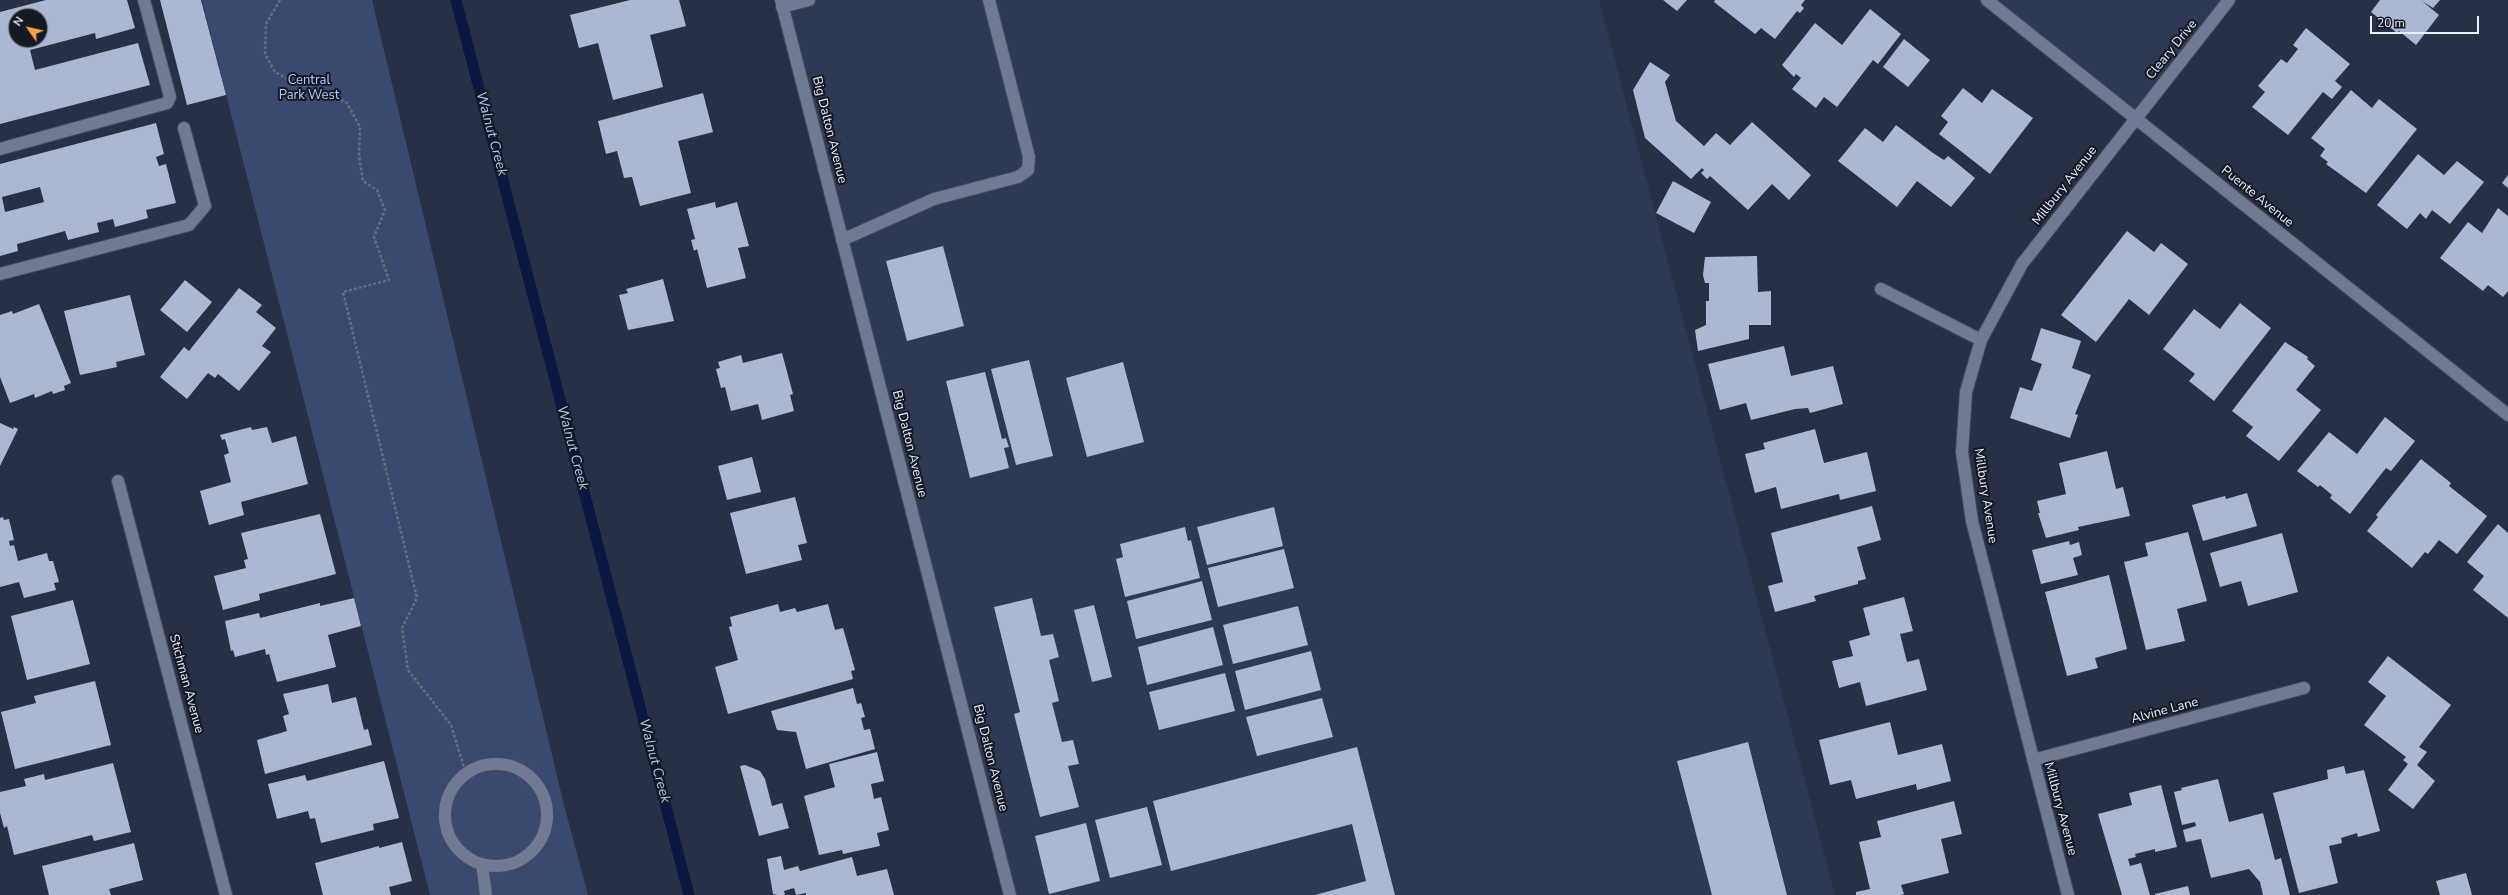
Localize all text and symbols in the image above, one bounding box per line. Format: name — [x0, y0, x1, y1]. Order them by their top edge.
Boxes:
north arrow — [8, 8, 48, 48]
scale bar — [2372, 8, 2481, 34]
text: N — [10, 14, 27, 29]
text: 20 m — [2377, 15, 2405, 31]
street label: Cleary Drive — [2143, 17, 2201, 83]
park label: Central Park West — [279, 73, 339, 104]
street label: Big Dalton Avenue — [808, 75, 850, 185]
water label: Walnut Creek — [472, 90, 510, 178]
street label: Millbury Avenue — [2029, 143, 2101, 229]
street label: Puente Avenue — [2218, 163, 2296, 231]
street label: Big Dalton Avenue — [888, 389, 930, 499]
water label: Walnut Creek — [553, 404, 591, 492]
street label: Millbury Avenue — [1970, 447, 2000, 545]
street label: Stichman Avenue — [165, 633, 207, 735]
street label: Alvine Lane — [2130, 695, 2200, 727]
street label: Big Dalton Avenue — [969, 703, 1011, 813]
water label: Walnut Creek — [635, 717, 673, 805]
street label: Millbury Avenue — [2040, 761, 2080, 857]

